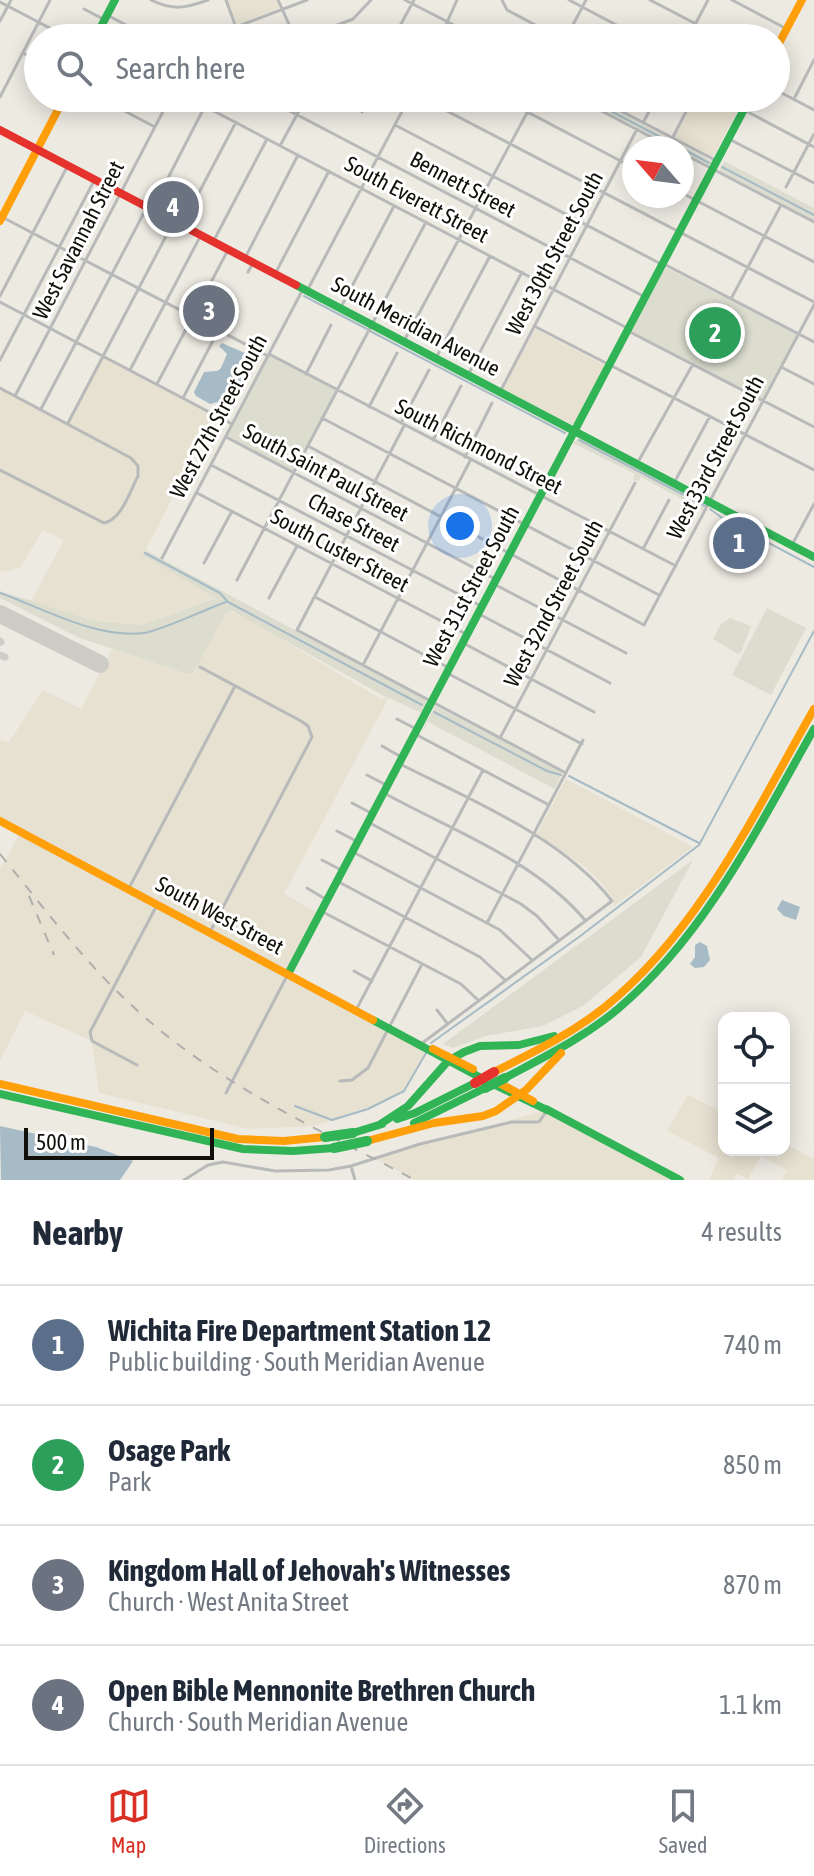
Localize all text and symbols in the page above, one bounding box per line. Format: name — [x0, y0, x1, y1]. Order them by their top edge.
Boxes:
search box — [24, 24, 790, 112]
icon: search — [52, 46, 96, 90]
text: Search here — [116, 51, 245, 85]
north arrow — [622, 136, 694, 208]
street label: Bennett Street — [406, 145, 520, 223]
street label: South Everett Street — [341, 150, 493, 248]
street label: West Savannah Street — [27, 156, 129, 324]
street label: West 30th Street South — [500, 167, 608, 339]
pin: 4 — [147, 177, 199, 237]
street label: South Meridian Avenue — [327, 271, 505, 381]
pin: 3 — [183, 281, 235, 341]
pin: 2 — [689, 303, 741, 363]
street label: West 27th Street South — [164, 330, 272, 502]
street label: West 33rd Street South — [661, 371, 769, 543]
street label: South Richmond Street — [391, 393, 567, 499]
street label: South Saint Paul Street — [239, 418, 413, 526]
street label: Chase Street — [304, 487, 404, 557]
street label: West 31st Street South — [418, 501, 524, 671]
street label: South Custer Street — [267, 503, 413, 597]
your location — [440, 506, 480, 546]
pin: 1 — [713, 513, 765, 573]
street label: West 32nd Street South — [498, 515, 608, 691]
street label: South West Street — [152, 870, 288, 960]
map controls — [718, 1012, 790, 1156]
button: locate — [718, 1012, 790, 1084]
button: layers — [718, 1084, 790, 1156]
scale bar — [24, 1124, 214, 1160]
text: 500 m — [36, 1129, 86, 1155]
text: Nearby — [32, 1213, 123, 1252]
text: 4 results — [701, 1217, 782, 1247]
text: Wichita Fire Department Station 12 — [108, 1313, 491, 1347]
text: 1 — [52, 1330, 64, 1360]
text: 740 m — [723, 1330, 782, 1360]
text: Public building · South Meridian Avenue — [108, 1347, 485, 1377]
text: Osage Park — [108, 1433, 230, 1467]
text: 2 — [52, 1450, 64, 1480]
text: 850 m — [723, 1450, 782, 1480]
text: Park — [108, 1467, 151, 1497]
text: Kingdom Hall of Jehovah's Witnesses — [108, 1553, 510, 1587]
text: 3 — [52, 1570, 64, 1600]
text: 870 m — [723, 1570, 782, 1600]
text: Church · West Anita Street — [108, 1587, 349, 1617]
text: Open Bible Mennonite Brethren Church — [108, 1673, 535, 1707]
text: 4 — [52, 1690, 64, 1720]
text: 1.1 km — [719, 1690, 782, 1720]
text: Church · South Meridian Avenue — [108, 1707, 408, 1737]
tab: Map — [107, 1784, 151, 1858]
tab: Directions — [364, 1784, 446, 1858]
tab: Saved — [659, 1784, 707, 1858]

